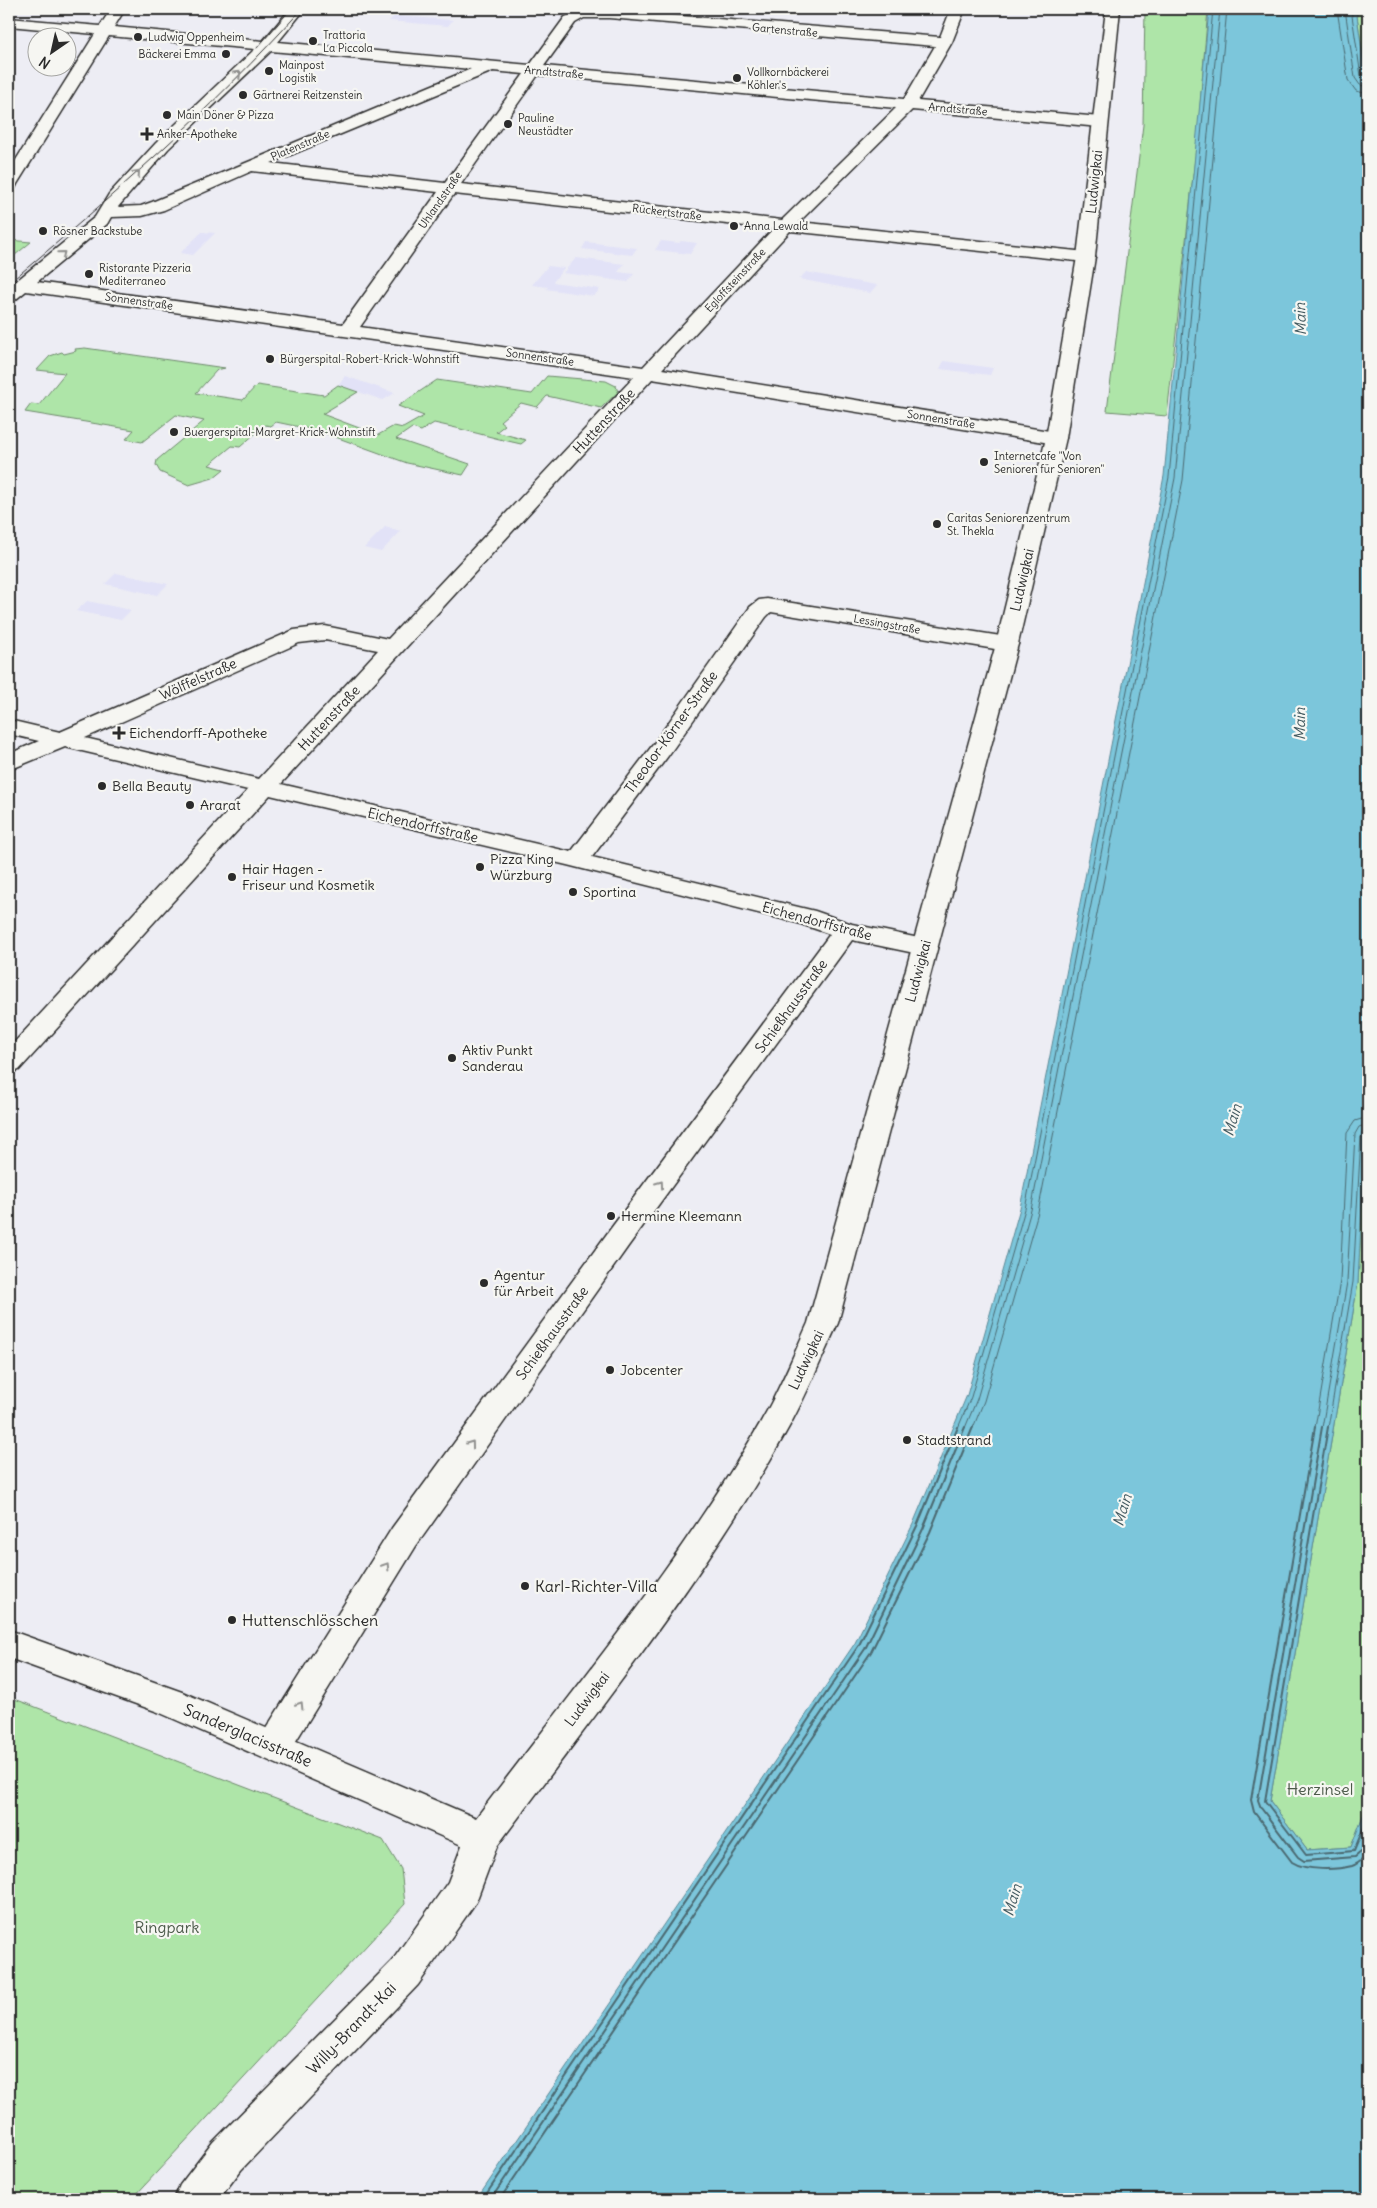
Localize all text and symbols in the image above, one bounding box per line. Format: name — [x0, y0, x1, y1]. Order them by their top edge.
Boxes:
street label: Gartenstraße — [752, 20, 818, 40]
north arrow — [28, 28, 78, 78]
place label: Trattoria La Piccola — [323, 28, 373, 55]
place label: Ludwig Oppenheim — [148, 30, 245, 44]
marker: Ludwig Oppenheim — [132, 31, 144, 43]
marker: Trattoria La Piccola — [307, 35, 319, 47]
place label: Bäckerei Emma — [138, 47, 216, 61]
marker: Bäckerei Emma — [220, 48, 232, 60]
text: N — [36, 53, 54, 73]
place label: Mainpost Logistik — [279, 58, 324, 85]
street label: Arndtstraße — [524, 62, 584, 82]
marker: Mainpost Logistik — [263, 65, 275, 77]
place label: Vollkornbäckerei Köhler's — [747, 65, 829, 92]
one-way arrow — [232, 71, 241, 80]
marker: Vollkornbäckerei Köhler's — [731, 72, 743, 84]
place label: Gärtnerei Reitzenstein — [253, 88, 362, 102]
marker: Gärtnerei Reitzenstein — [237, 89, 249, 101]
street label: Arndtstraße — [928, 99, 988, 119]
place label: Main Döner & Pizza — [177, 108, 274, 122]
marker: Main Döner & Pizza — [161, 109, 173, 121]
place label: Pauline Neustädter — [518, 111, 574, 138]
marker: Pauline Neustädter — [502, 118, 514, 130]
street label: Platenstraße — [268, 126, 332, 164]
place label: Anker-Apotheke — [157, 127, 237, 141]
marker: Anker-Apotheke — [141, 128, 153, 140]
street label: Ludwigkai — [1082, 149, 1106, 215]
street label: Uhlandstraße — [415, 169, 465, 231]
one-way arrow — [131, 170, 140, 179]
street label: Rückertstraße — [631, 201, 703, 223]
place label: Anna Lewald — [744, 219, 809, 233]
marker: Anna Lewald — [728, 220, 740, 232]
place label: Rösner Backstube — [53, 224, 142, 238]
marker: Rösner Backstube — [37, 225, 49, 237]
street label: Egloffsteinstraße — [702, 245, 768, 315]
one-way arrow — [56, 251, 65, 259]
place label: Ristorante Pizzeria Mediterraneo — [99, 261, 191, 288]
marker: Ristorante Pizzeria Mediterraneo — [83, 268, 95, 280]
street label: Sonnenstraße — [104, 289, 174, 313]
water label: Main — [1290, 302, 1310, 336]
street label: Sonnenstraße — [505, 345, 575, 369]
place label: Bürgerspital-Robert-Krick-Wohnstift — [280, 352, 460, 366]
marker: Bürgerspital-Robert-Krick-Wohnstift — [264, 353, 276, 365]
street label: Huttenstraße — [569, 385, 639, 457]
street label: Sonnenstraße — [906, 407, 976, 431]
place label: Buergerspital-Margret-Krick-Wohnstift — [184, 425, 376, 439]
marker: Buergerspital-Margret-Krick-Wohnstift — [168, 426, 180, 438]
place label: Internetcafe "Von Senioren für Senioren" — [994, 449, 1105, 476]
marker: Internetcafe "Von Senioren für Senioren" — [978, 456, 990, 468]
place label: Caritas Seniorenzentrum St. Thekla — [947, 511, 1070, 538]
marker: Caritas Seniorenzentrum St. Thekla — [931, 518, 943, 530]
street label: Ludwigkai — [1006, 547, 1038, 613]
street label: Lessingstraße — [852, 611, 922, 637]
street label: Wölffelstraße — [157, 654, 239, 704]
street label: Theodor-Körner-Straße — [621, 667, 721, 797]
street label: Huttenstraße — [294, 682, 364, 754]
water label: Main — [1290, 707, 1309, 740]
place label: Eichendorff-Apotheke — [129, 724, 267, 742]
marker: Eichendorff-Apotheke — [113, 727, 125, 739]
place label: Bella Beauty — [112, 777, 192, 795]
marker: Bella Beauty — [96, 780, 108, 792]
place label: Ararat — [200, 796, 241, 814]
marker: Ararat — [184, 799, 196, 811]
street label: Eichendorffstraße — [366, 804, 480, 846]
place label: Pizza King Würzburg — [490, 850, 554, 884]
place label: Hair Hagen - Friseur und Kosmetik — [242, 860, 375, 894]
marker: Pizza King Würzburg — [474, 861, 486, 873]
marker: Hair Hagen - Friseur und Kosmetik — [226, 871, 238, 883]
place label: Sportina — [583, 883, 636, 901]
marker: Sportina — [567, 886, 579, 898]
street label: Eichendorffstraße — [760, 898, 874, 944]
street label: Ludwigkai — [901, 938, 935, 1004]
street label: Schießhausstraße — [751, 956, 831, 1056]
place label: Aktiv Punkt Sanderau — [462, 1041, 533, 1075]
marker: Aktiv Punkt Sanderau — [446, 1052, 458, 1064]
water label: Main — [1218, 1101, 1246, 1138]
one-way arrow — [654, 1180, 663, 1190]
place label: Hermine Kleemann — [621, 1207, 742, 1225]
marker: Hermine Kleemann — [605, 1210, 617, 1222]
place label: Agentur für Arbeit — [494, 1266, 554, 1300]
marker: Agentur für Arbeit — [478, 1277, 490, 1289]
street label: Schießhausstraße — [512, 1283, 592, 1383]
street label: Ludwigkai — [784, 1327, 828, 1393]
place label: Jobcenter — [620, 1361, 683, 1379]
marker: Jobcenter — [604, 1364, 616, 1376]
place label: Stadtstrand — [917, 1431, 991, 1449]
marker: Stadtstrand — [901, 1434, 913, 1446]
one-way arrow — [465, 1440, 474, 1450]
water label: Main — [1108, 1491, 1136, 1528]
one-way arrow — [379, 1563, 389, 1572]
place label: Karl-Richter-Villa — [535, 1576, 658, 1596]
marker: Karl-Richter-Villa — [519, 1580, 531, 1592]
place label: Huttenschlösschen — [242, 1610, 378, 1630]
marker: Huttenschlösschen — [226, 1614, 238, 1626]
street label: Ludwigkai — [561, 1668, 613, 1730]
street label: Sanderglacisstraße — [181, 1699, 315, 1771]
one-way arrow — [294, 1701, 303, 1710]
park label: Herzinsel — [1287, 1779, 1353, 1799]
water label: Main — [998, 1881, 1026, 1918]
park label: Ringpark — [135, 1917, 199, 1937]
street label: Willy-Brandt-Kai — [302, 1978, 400, 2078]

